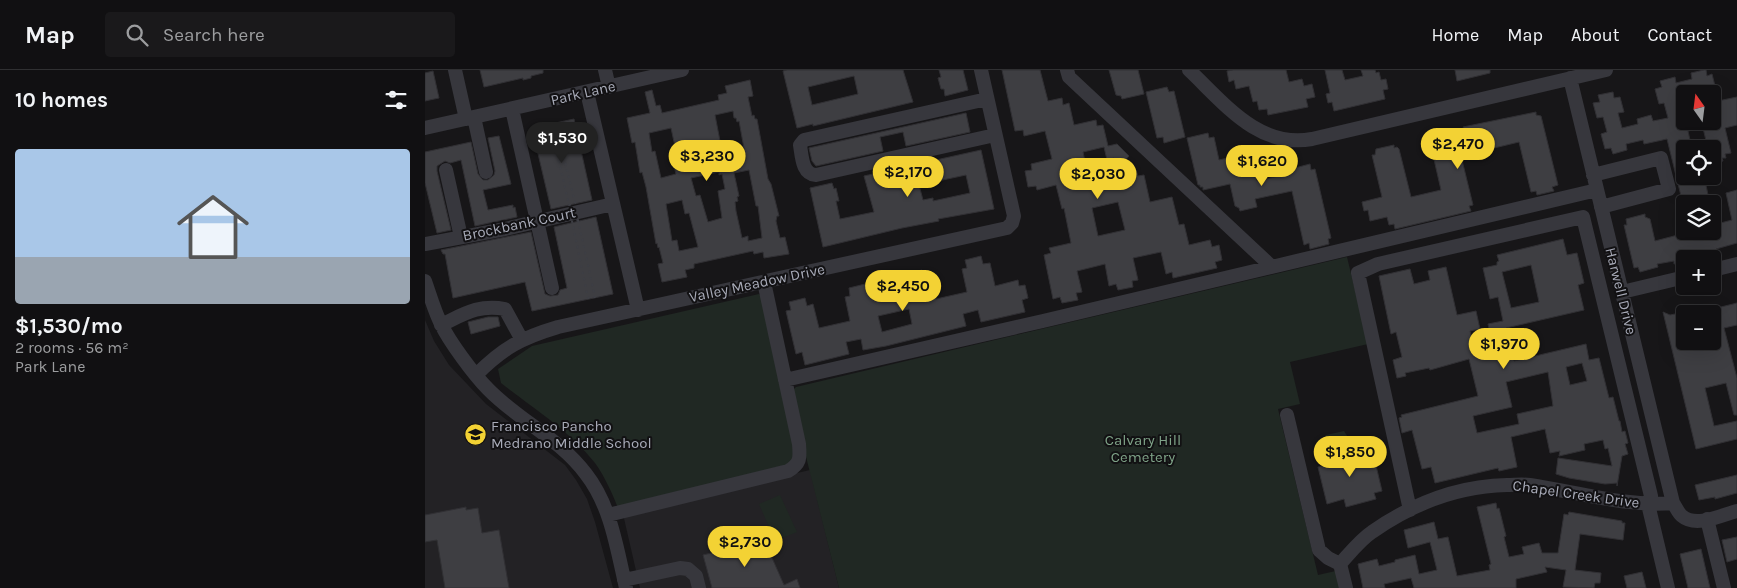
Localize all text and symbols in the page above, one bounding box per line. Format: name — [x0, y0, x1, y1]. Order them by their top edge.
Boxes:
search box — [105, 12, 455, 57]
text: Map — [25, 21, 75, 49]
icon: search — [123, 21, 151, 49]
text: Search here — [163, 24, 265, 46]
text: Home — [1431, 24, 1479, 46]
text: Map — [1507, 24, 1543, 46]
text: About — [1571, 24, 1620, 46]
text: Contact — [1648, 24, 1712, 46]
street label: Park Lane — [549, 77, 617, 109]
north arrow — [1676, 85, 1721, 130]
map controls — [1676, 85, 1721, 350]
icon: filters — [382, 86, 410, 114]
text: 10 homes — [15, 88, 108, 112]
pin: $1,530 — [521, 122, 603, 164]
text: $1,530 — [537, 128, 587, 147]
pin: $2,470 — [1417, 128, 1499, 170]
text: $2,470 — [1432, 134, 1484, 153]
pin: $3,230 — [666, 140, 748, 182]
button: locate — [1676, 140, 1721, 185]
pin: $1,620 — [1221, 144, 1303, 187]
text: $3,230 — [680, 146, 734, 165]
text: $1,620 — [1237, 151, 1287, 170]
pin: $2,170 — [867, 156, 949, 198]
pin: $2,030 — [1057, 158, 1139, 200]
text: $2,170 — [884, 162, 932, 181]
text: $2,030 — [1071, 164, 1125, 183]
icon: home — [168, 182, 258, 272]
button: layers — [1676, 195, 1721, 240]
street label: Brockbank Court — [461, 203, 577, 245]
street label: Harwell Drive — [1601, 246, 1641, 336]
button: + — [1676, 250, 1721, 295]
street label: Valley Meadow Drive — [688, 260, 826, 306]
pin: $2,450 — [862, 270, 944, 312]
text: $2,450 — [876, 276, 930, 295]
button: − — [1676, 305, 1721, 350]
text: $1,530/mo — [15, 314, 123, 338]
pin: $1,970 — [1463, 328, 1545, 370]
text: $1,970 — [1480, 334, 1528, 353]
text: 2 rooms · 56 m² — [15, 338, 129, 357]
text: Park Lane — [15, 357, 85, 376]
place label: Francisco Pancho Medrano Middle School — [491, 417, 652, 452]
school or university icon: Francisco Pancho Medrano Middle School — [463, 423, 487, 447]
park label: Calvary Hill Cemetery — [1105, 431, 1181, 466]
pin: $1,850 — [1309, 436, 1391, 478]
text: $1,850 — [1325, 442, 1375, 461]
street label: Chapel Creek Drive — [1511, 476, 1641, 512]
pin: $2,730 — [704, 526, 786, 568]
text: $2,730 — [719, 532, 771, 551]

